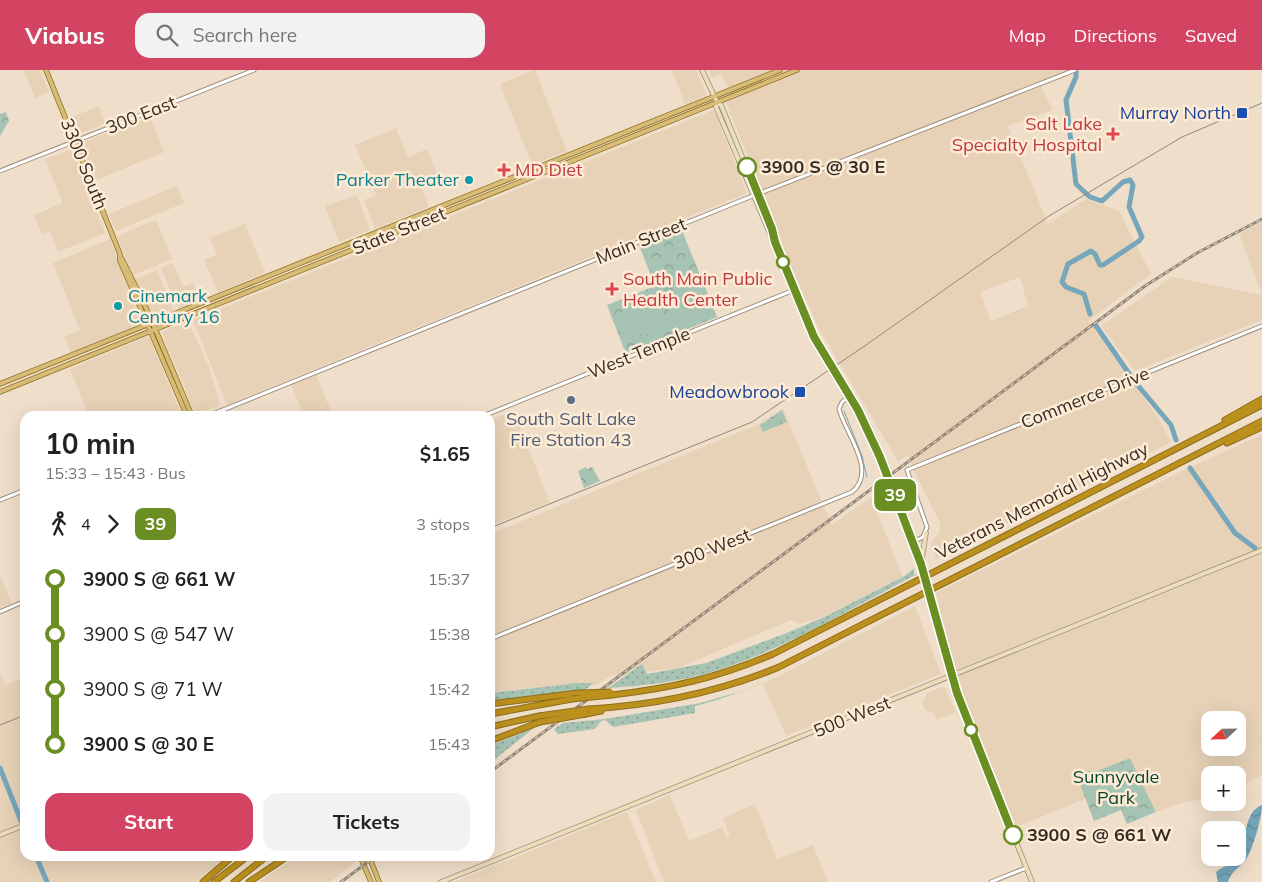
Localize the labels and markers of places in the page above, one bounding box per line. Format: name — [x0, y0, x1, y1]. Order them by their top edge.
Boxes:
place label: Murray North — [1120, 101, 1231, 124]
marker: Murray North — [1235, 106, 1249, 120]
place label: Salt Lake Specialty Hospital — [952, 112, 1102, 156]
marker: Salt Lake Specialty Hospital — [1106, 127, 1120, 141]
place label: 3900 S @ 30 E — [761, 155, 885, 178]
marker: 3900 S @ 30 E — [737, 157, 757, 177]
place label: MD Diet — [515, 158, 582, 181]
marker: MD Diet — [497, 163, 511, 177]
place label: Parker Theater — [336, 168, 459, 191]
marker: Parker Theater — [463, 174, 475, 186]
unlabelled marker — [776, 255, 790, 269]
place label: South Main Public Health Center — [623, 267, 773, 311]
marker: South Main Public Health Center — [605, 282, 619, 296]
place label: Cinemark Century 16 — [128, 284, 220, 328]
marker: Cinemark Century 16 — [112, 300, 124, 312]
place label: Meadowbrook — [669, 380, 790, 403]
marker: Meadowbrook — [793, 385, 807, 399]
marker: South Salt Lake Fire Station 43 — [565, 394, 577, 406]
place label: South Salt Lake Fire Station 43 — [506, 407, 636, 451]
unlabelled marker — [964, 723, 978, 737]
place label: 3900 S @ 661 W — [1027, 823, 1172, 846]
marker: 3900 S @ 661 W — [1003, 825, 1023, 845]

